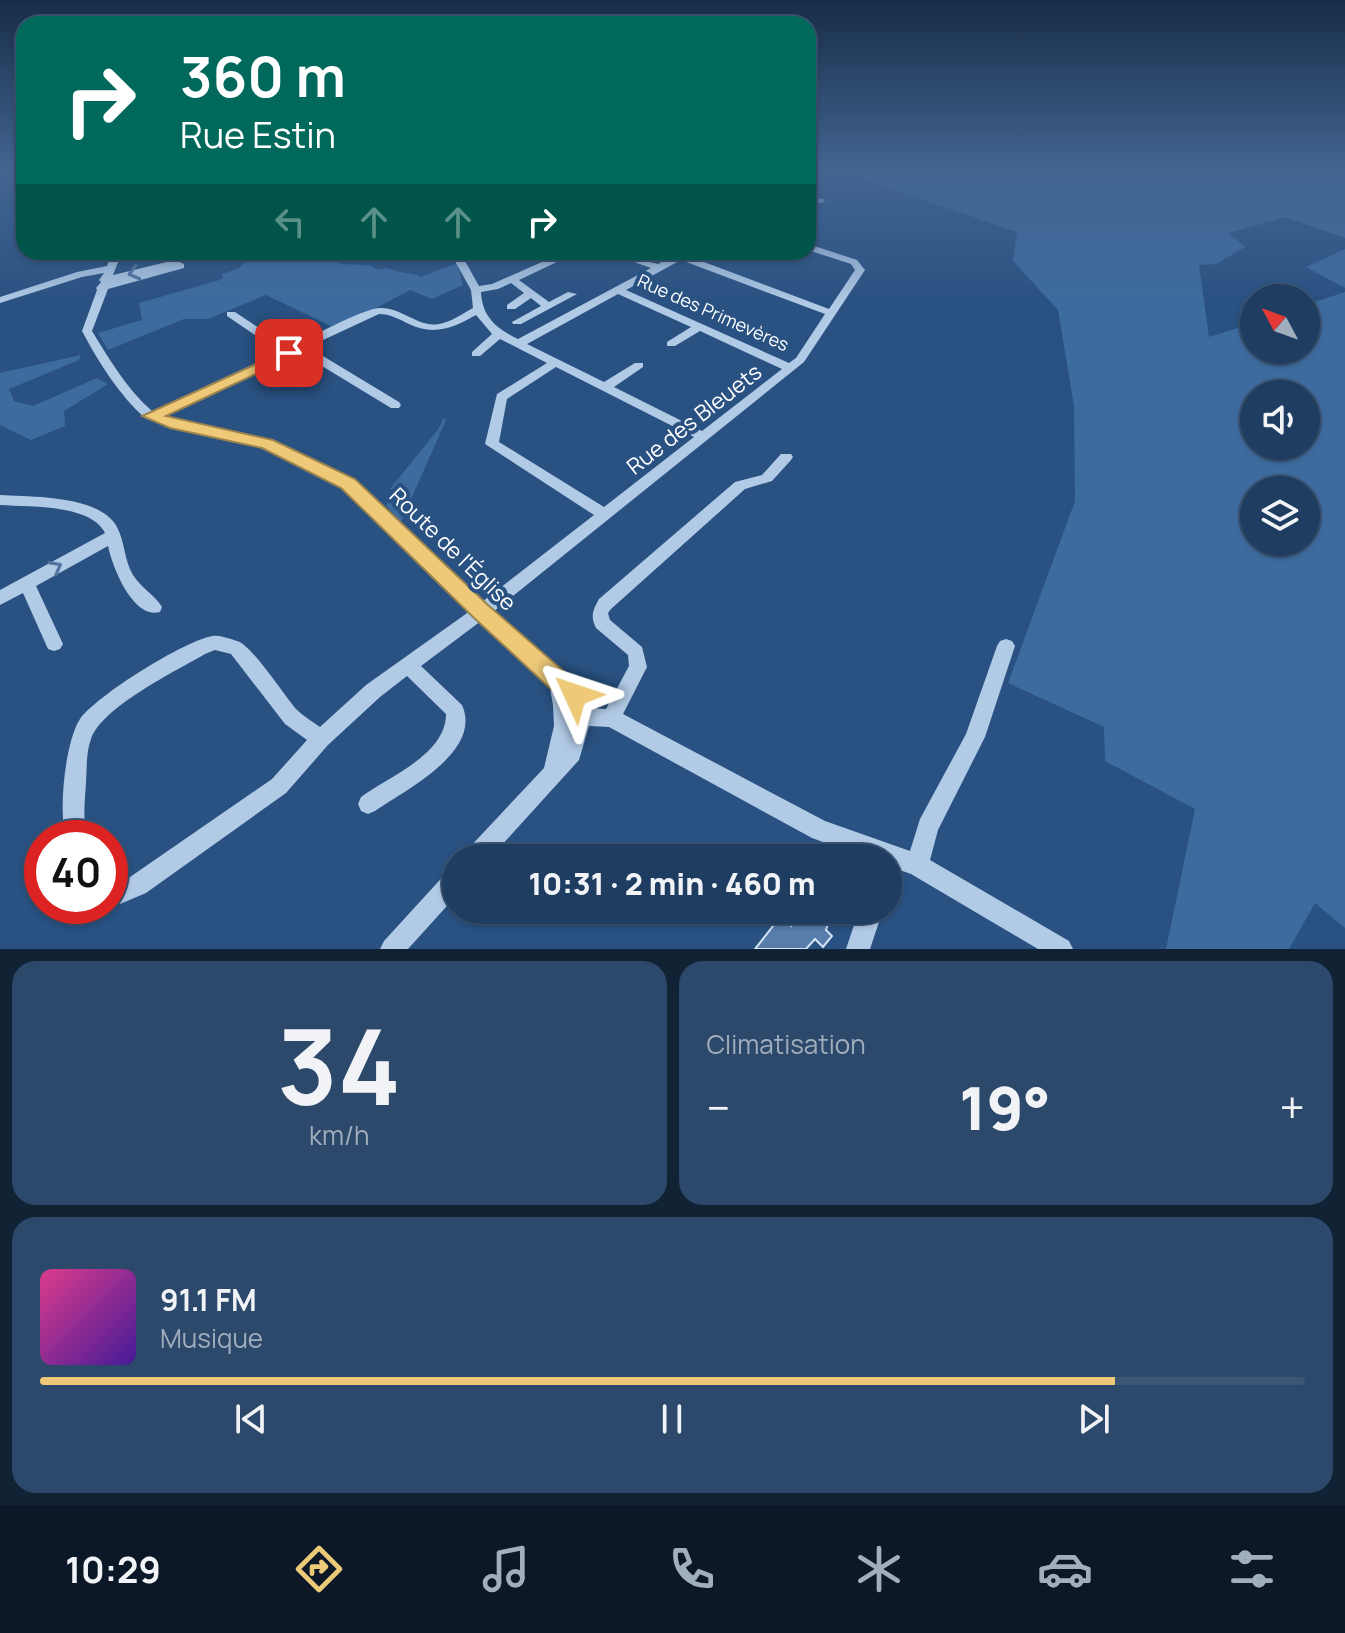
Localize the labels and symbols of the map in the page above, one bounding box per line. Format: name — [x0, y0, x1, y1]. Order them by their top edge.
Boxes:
one-way arrow — [128, 264, 141, 280]
street label: Rue des Primevères — [634, 268, 793, 356]
north arrow — [1240, 284, 1320, 364]
pin — [255, 319, 323, 387]
street label: Rue des Bleuets — [620, 357, 768, 481]
street label: Route de l'Église — [383, 481, 523, 617]
one-way arrow — [48, 561, 62, 577]
position arrow — [533, 653, 617, 737]
speed limit sign: 40 — [24, 820, 128, 924]

